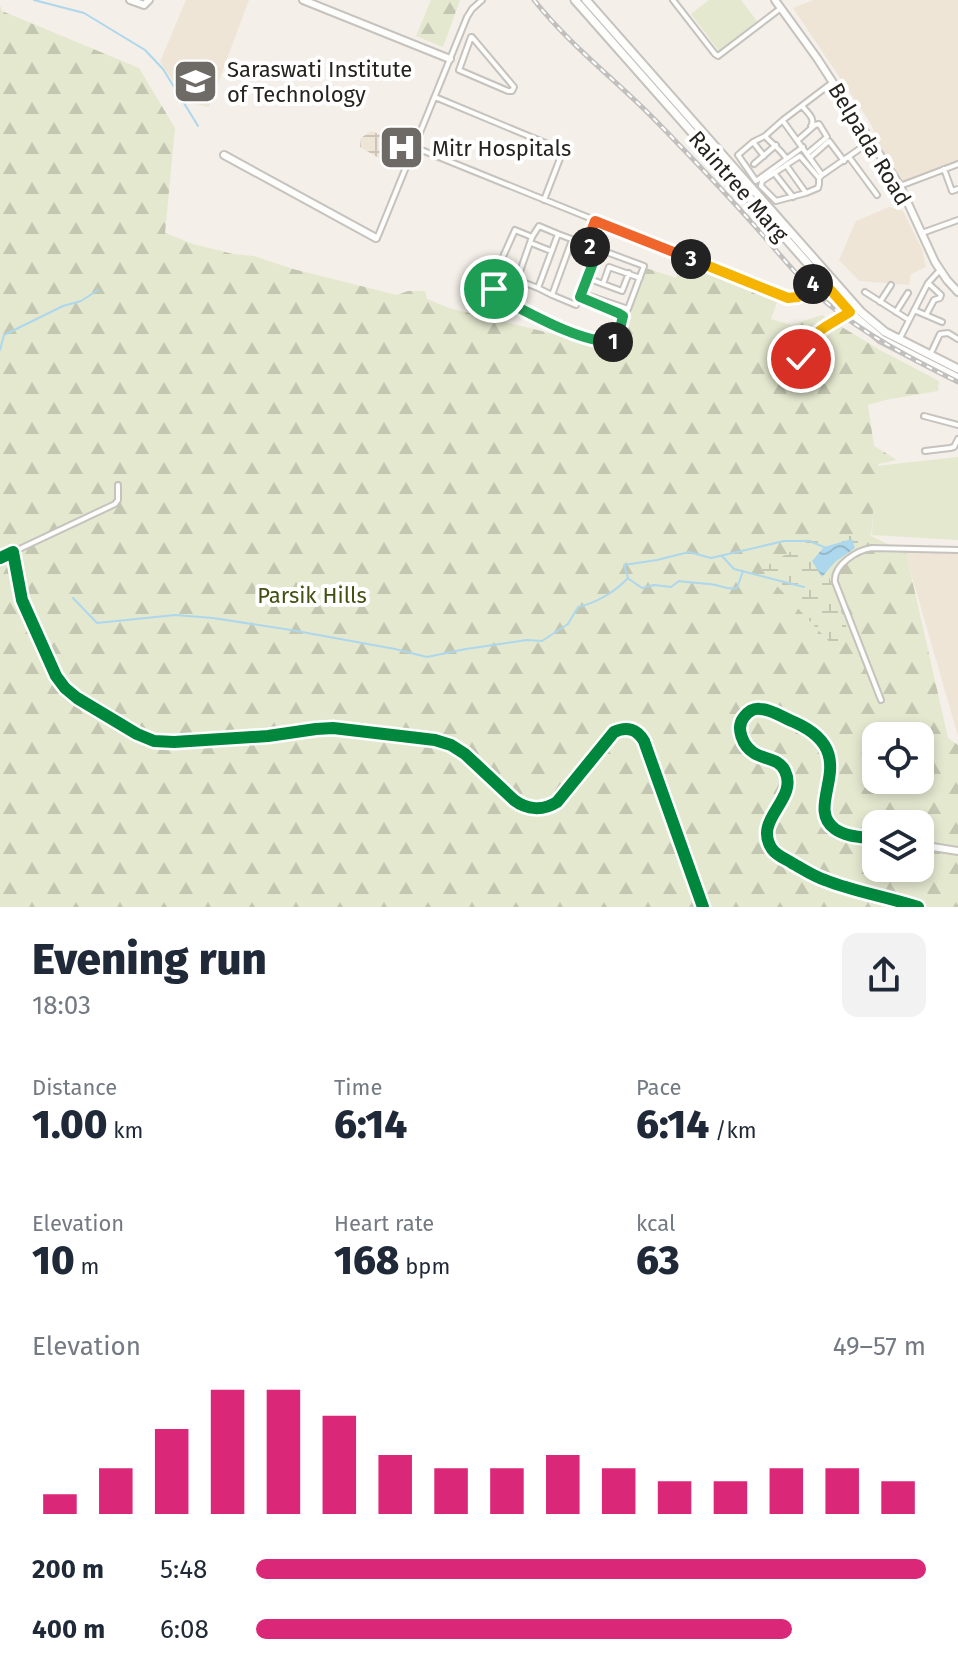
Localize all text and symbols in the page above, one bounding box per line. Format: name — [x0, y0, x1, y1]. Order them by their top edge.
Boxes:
place label: Saraswati Institute of Technology — [227, 56, 412, 108]
school or university icon: Saraswati Institute of Technology — [172, 58, 220, 106]
street label: Belpada Road — [822, 78, 917, 210]
hospital icon: Mitr Hospitals — [377, 124, 425, 172]
street label: Raintree Marg — [683, 125, 795, 248]
place label: Mitr Hospitals — [432, 135, 571, 162]
pin: 2 — [570, 227, 610, 267]
text: 2 — [584, 233, 596, 260]
pin: 3 — [671, 239, 711, 279]
text: 3 — [685, 245, 697, 272]
pin — [460, 255, 528, 323]
pin: 4 — [793, 264, 833, 304]
icon: arrive — [472, 267, 516, 311]
text: 4 — [807, 270, 819, 297]
pin: 1 — [593, 322, 633, 362]
pin — [767, 325, 835, 393]
text: 1 — [608, 328, 618, 355]
icon: check — [779, 337, 823, 381]
park label: Parsik Hills — [257, 582, 367, 609]
map controls — [862, 722, 934, 882]
button: locate — [862, 722, 934, 794]
button: layers — [862, 810, 934, 882]
text: Evening run — [32, 933, 267, 986]
button: share — [842, 933, 926, 1017]
text: 18:03 — [32, 990, 91, 1021]
text: Distance — [32, 1074, 117, 1101]
text: Time — [334, 1074, 382, 1101]
text: Pace — [636, 1074, 682, 1101]
text: 1.00 — [32, 1101, 107, 1149]
text: 6:14 — [334, 1101, 407, 1149]
text: 6:14 — [636, 1101, 709, 1149]
text: km — [107, 1117, 143, 1144]
text: /km — [709, 1117, 757, 1144]
text: Elevation — [32, 1210, 124, 1237]
text: Heart rate — [334, 1210, 434, 1237]
text: kcal — [636, 1210, 676, 1237]
text: 10 — [32, 1237, 75, 1285]
text: 168 — [334, 1237, 399, 1285]
text: 63 — [636, 1237, 680, 1285]
text: m — [75, 1253, 99, 1280]
text: bpm — [399, 1253, 450, 1280]
text: Elevation — [32, 1331, 141, 1362]
text: 49–57 m — [833, 1331, 926, 1362]
text: 200 m — [32, 1554, 104, 1585]
text: 5:48 — [160, 1554, 207, 1585]
text: 400 m — [32, 1614, 105, 1645]
text: 6:08 — [160, 1614, 209, 1645]

